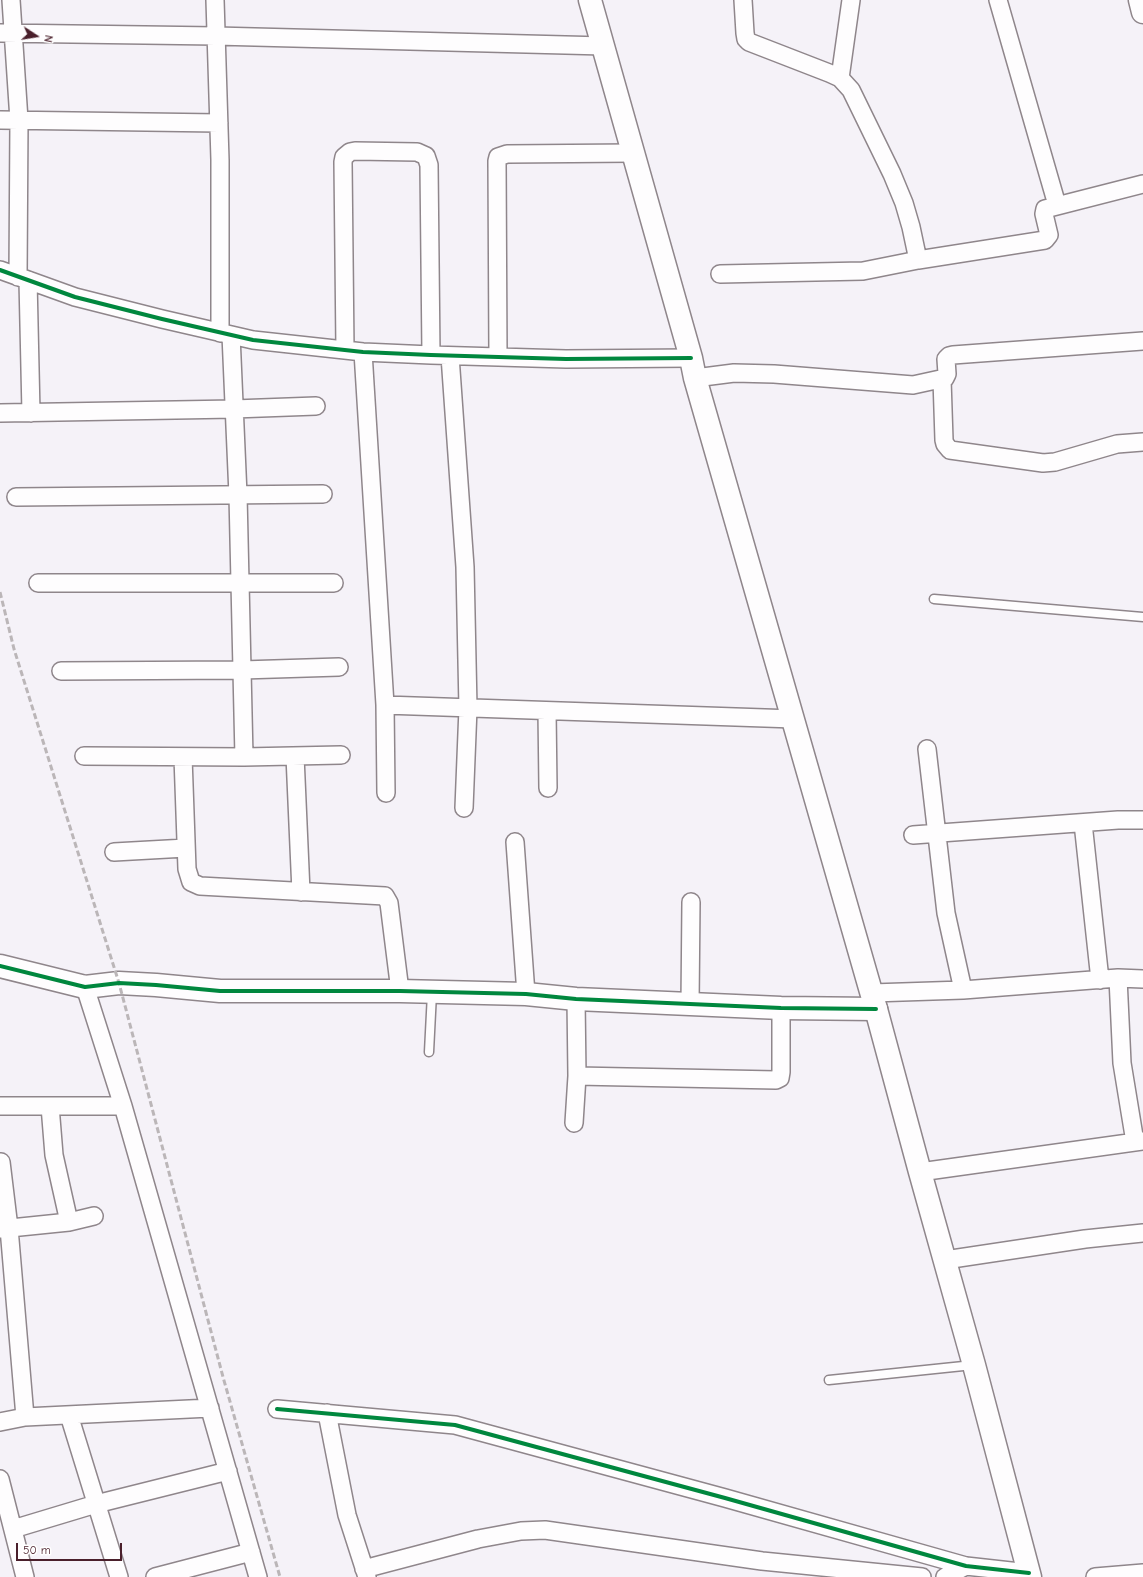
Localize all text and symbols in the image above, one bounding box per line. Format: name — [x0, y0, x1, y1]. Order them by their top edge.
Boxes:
north arrow — [16, 16, 56, 56]
text: N — [41, 34, 55, 43]
scale bar — [18, 1535, 124, 1561]
text: 50 m — [23, 1543, 51, 1557]

